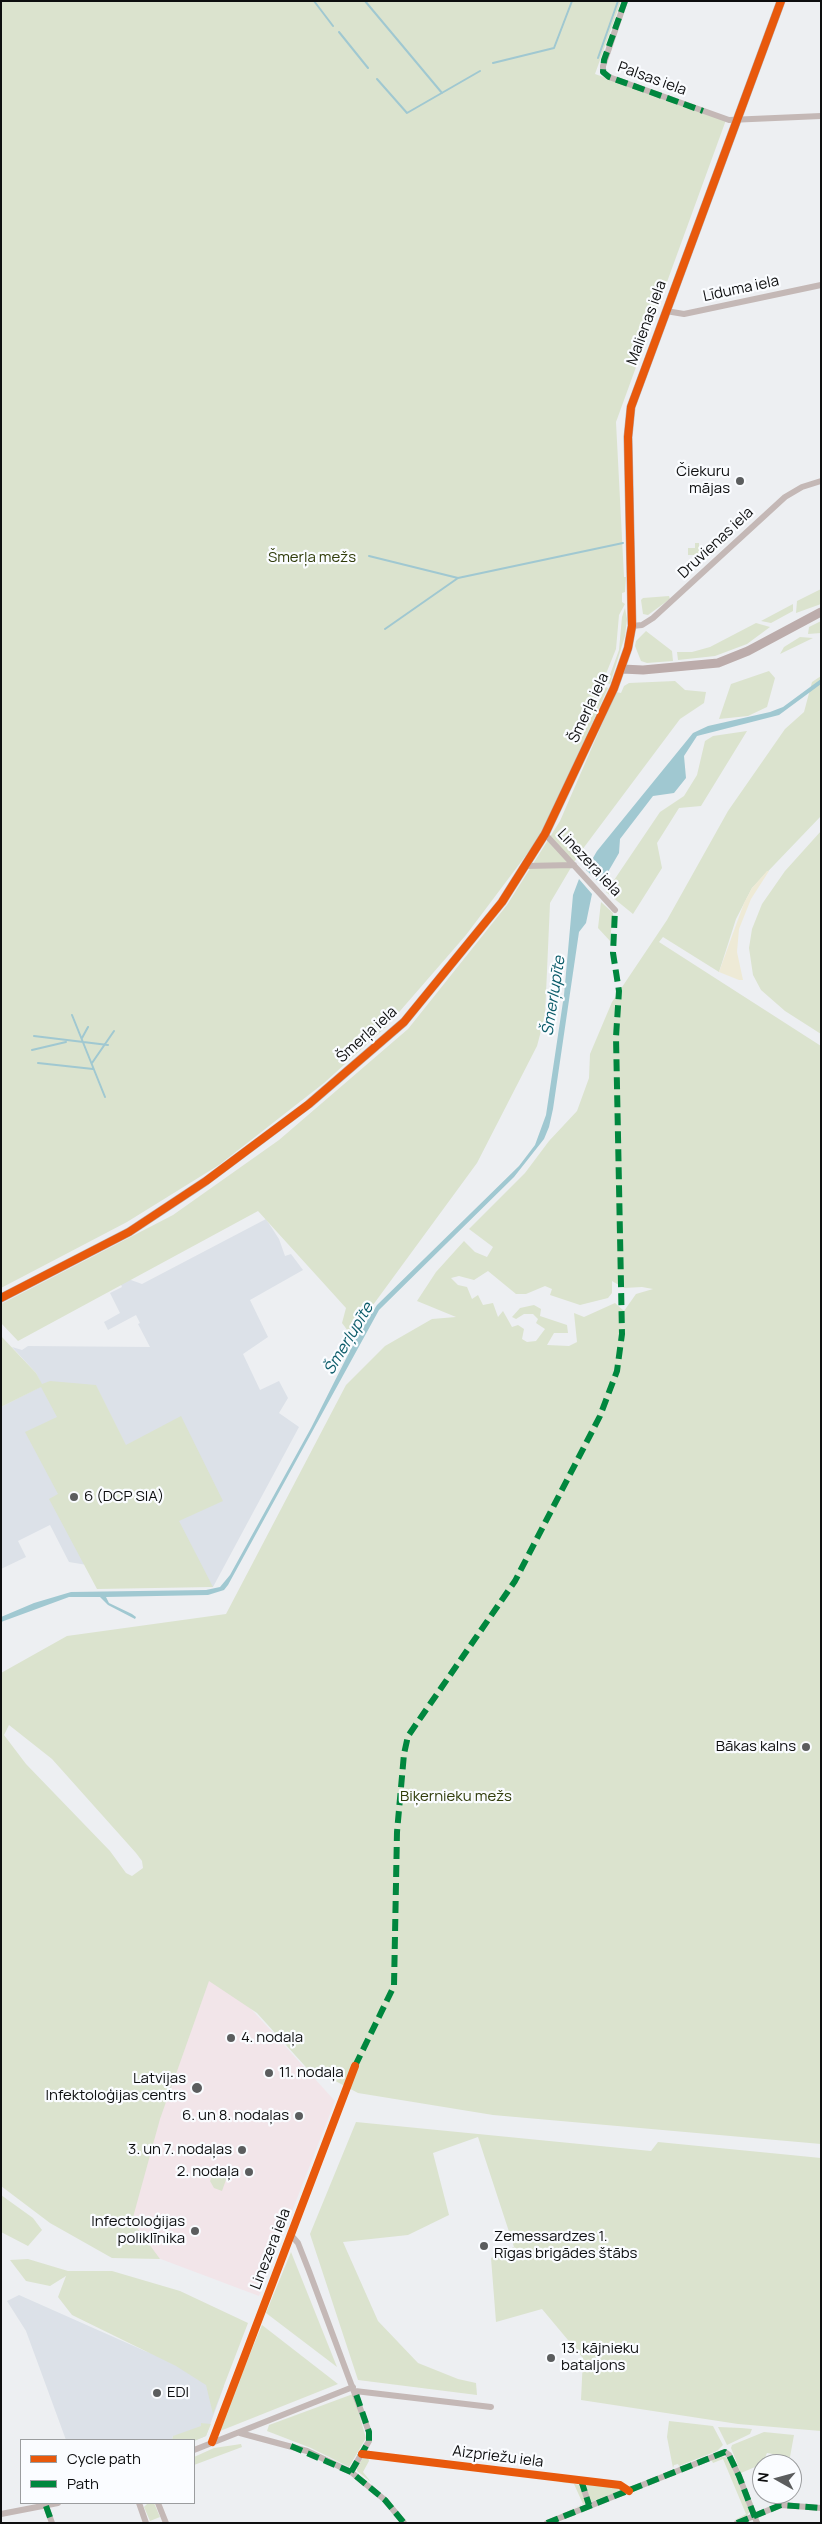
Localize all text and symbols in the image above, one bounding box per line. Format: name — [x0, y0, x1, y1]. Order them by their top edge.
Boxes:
street label: Palsas iela — [615, 58, 689, 100]
street label: Līduma iela — [701, 272, 781, 306]
street label: Malienas iela — [623, 278, 671, 368]
place label: Čiekuru mājas — [676, 463, 730, 498]
marker: Čiekuru mājas — [734, 475, 746, 487]
street label: Druvienas iela — [675, 504, 757, 582]
park label: Šmerļa mežs — [268, 549, 356, 567]
street label: Šmerļa iela — [565, 670, 613, 746]
street label: Linezera iela — [553, 826, 625, 900]
water label: Šmerļupīte — [538, 955, 570, 1037]
street label: Šmerļa iela — [333, 1003, 401, 1067]
water label: Šmerļupīte — [320, 1300, 378, 1378]
place label: 6 (DCP SIA) — [84, 1488, 164, 1506]
marker: 6 (DCP SIA) — [68, 1491, 80, 1503]
place label: Bākas kalns — [716, 1738, 796, 1756]
marker: Bākas kalns — [800, 1741, 812, 1753]
park label: Biķernieku mežs — [400, 1788, 512, 1806]
place label: 4. nodaļa — [241, 2029, 303, 2047]
marker: 4. nodaļa — [225, 2032, 237, 2044]
place label: 11. nodaļa — [279, 2064, 344, 2082]
marker: 11. nodaļa — [263, 2067, 275, 2079]
place label: Latvijas Infektoloģijas centrs — [46, 2070, 186, 2105]
marker: Latvijas Infektoloģijas centrs — [190, 2081, 204, 2095]
place label: 6. un 8. nodaļas — [182, 2107, 289, 2125]
marker: 6. un 8. nodaļas — [293, 2110, 305, 2122]
place label: 3. un 7. nodaļas — [128, 2141, 232, 2159]
marker: 3. un 7. nodaļas — [236, 2144, 248, 2156]
place label: 2. nodaļa — [177, 2163, 239, 2181]
marker: 2. nodaļa — [243, 2166, 255, 2178]
street label: Linezera iela — [247, 2206, 295, 2292]
place label: Infectoloģijas poliklīnika — [91, 2213, 185, 2248]
marker: Infectoloģijas poliklīnika — [189, 2225, 201, 2237]
place label: Zemessardzes 1. Rīgas brigādes štābs — [494, 2228, 637, 2263]
marker: Zemessardzes 1. Rīgas brigādes štābs — [478, 2240, 490, 2252]
place label: 13. kājnieku bataljons — [561, 2340, 639, 2375]
marker: 13. kājnieku bataljons — [545, 2352, 557, 2364]
place label: EDI — [167, 2384, 189, 2402]
marker: EDI — [151, 2387, 163, 2399]
legend — [20, 2439, 195, 2504]
street label: Aizpriežu iela — [452, 2442, 544, 2472]
text: Cycle path — [67, 2448, 141, 2469]
north arrow — [752, 2454, 802, 2504]
text: N — [753, 2471, 773, 2483]
text: Path — [67, 2473, 99, 2494]

